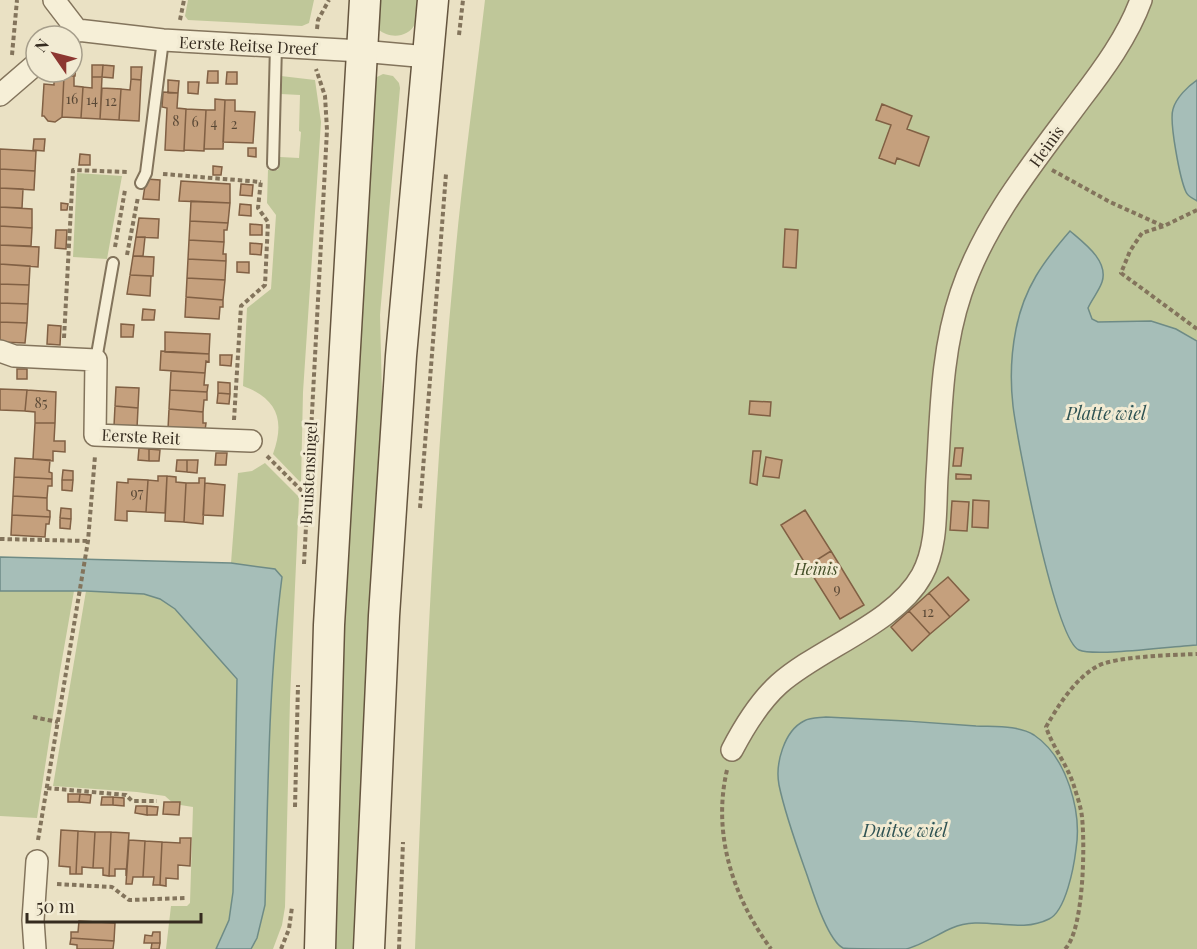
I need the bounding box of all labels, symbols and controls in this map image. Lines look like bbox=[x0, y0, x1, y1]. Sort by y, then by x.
north arrow bbox=[24, 24, 84, 84]
street label: Eerste Reitse Dreef bbox=[179, 31, 319, 59]
text: N bbox=[29, 34, 53, 56]
house number: 16 bbox=[66, 89, 78, 108]
house number: 14 bbox=[86, 90, 98, 109]
house number: 12 bbox=[105, 91, 117, 110]
house number: 8 bbox=[172, 111, 180, 130]
house number: 6 bbox=[191, 112, 199, 131]
house number: 4 bbox=[211, 113, 218, 132]
house number: 2 bbox=[231, 114, 238, 133]
street label: Heinis bbox=[1024, 121, 1068, 171]
house number: 85 bbox=[34, 393, 48, 412]
water label: Platte wiel bbox=[1065, 401, 1147, 425]
street label: Bruistensingel bbox=[295, 420, 321, 525]
street label: Eerste Reit bbox=[101, 423, 181, 449]
house number: 97 bbox=[131, 483, 144, 502]
park label: Heinis bbox=[793, 558, 838, 579]
house number: 9 bbox=[833, 579, 841, 598]
house number: 12 bbox=[922, 602, 934, 621]
water label: Duitse wiel bbox=[862, 818, 948, 842]
scale bar bbox=[27, 886, 201, 924]
text: 50 m bbox=[36, 894, 75, 918]

